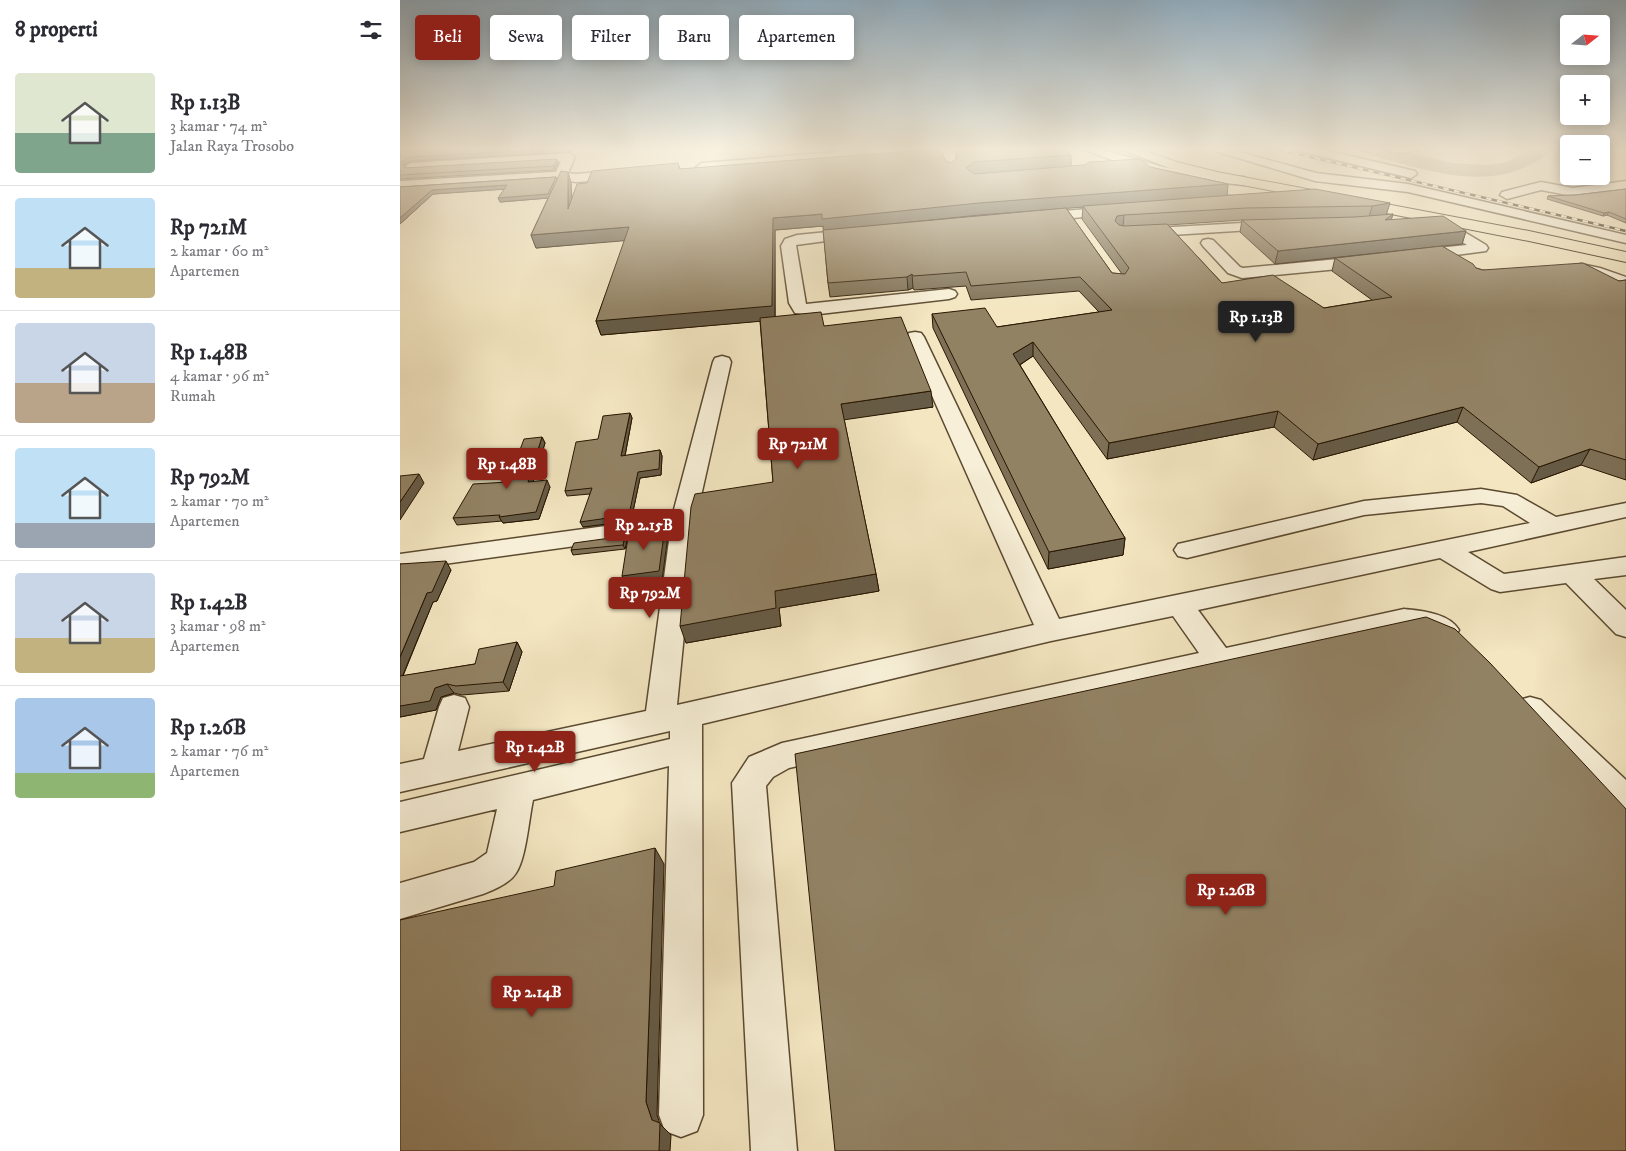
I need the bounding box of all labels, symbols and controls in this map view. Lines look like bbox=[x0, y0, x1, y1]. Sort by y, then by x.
chip: Beli bbox=[415, 15, 480, 60]
chip: Sewa bbox=[490, 15, 562, 60]
chip: Filter bbox=[572, 15, 649, 60]
chip: Baru bbox=[659, 15, 729, 60]
chip: Apartemen bbox=[739, 15, 854, 60]
north arrow bbox=[1560, 15, 1610, 65]
map controls bbox=[1560, 15, 1610, 185]
icon: filters bbox=[357, 16, 385, 44]
text: 8 properti bbox=[15, 17, 98, 43]
button: + bbox=[1560, 75, 1610, 125]
text: Rp 1.13B bbox=[170, 90, 241, 116]
icon: home bbox=[55, 93, 115, 153]
text: 3 kamar · 74 m² bbox=[170, 116, 267, 136]
button: − bbox=[1560, 135, 1610, 185]
text: Jalan Raya Trosobo bbox=[170, 136, 294, 156]
text: Rp 721M bbox=[170, 215, 247, 241]
icon: home bbox=[55, 218, 115, 278]
text: 2 kamar · 60 m² bbox=[170, 241, 269, 261]
text: Apartemen bbox=[170, 261, 240, 281]
pin: Rp 1.13B bbox=[1204, 300, 1308, 343]
text: Rp 1.13B bbox=[1229, 307, 1283, 327]
text: Rp 1.48B bbox=[170, 340, 248, 366]
icon: home bbox=[55, 343, 115, 403]
text: 4 kamar · 96 m² bbox=[170, 366, 269, 386]
text: Rumah bbox=[170, 386, 216, 406]
pin: Rp 721M bbox=[752, 428, 844, 470]
text: Rp 721M bbox=[769, 434, 827, 454]
pin: Rp 1.48B bbox=[455, 448, 559, 490]
text: Rp 1.48B bbox=[477, 454, 537, 474]
text: Rp 792M bbox=[170, 465, 250, 491]
icon: home bbox=[55, 468, 115, 528]
text: 2 kamar · 70 m² bbox=[170, 491, 269, 511]
pin: Rp 2.15B bbox=[592, 508, 696, 551]
text: Apartemen bbox=[170, 511, 240, 531]
text: Rp 2.15B bbox=[615, 515, 673, 535]
pin: Rp 792M bbox=[604, 576, 696, 619]
text: Rp 792M bbox=[620, 583, 681, 603]
text: Rp 1.42B bbox=[170, 590, 248, 616]
icon: home bbox=[55, 593, 115, 653]
text: 3 kamar · 98 m² bbox=[170, 616, 266, 636]
text: Apartemen bbox=[170, 636, 240, 656]
text: Rp 1.26B bbox=[170, 715, 246, 741]
icon: home bbox=[55, 718, 115, 778]
pin: Rp 1.42B bbox=[483, 730, 587, 773]
text: Rp 1.42B bbox=[505, 737, 565, 757]
text: 2 kamar · 76 m² bbox=[170, 741, 268, 761]
text: Apartemen bbox=[170, 761, 240, 781]
pin: Rp 1.26B bbox=[1174, 874, 1278, 916]
text: Rp 1.26B bbox=[1197, 880, 1255, 900]
pin: Rp 2.14B bbox=[480, 976, 584, 1018]
text: Rp 2.14B bbox=[502, 982, 562, 1002]

